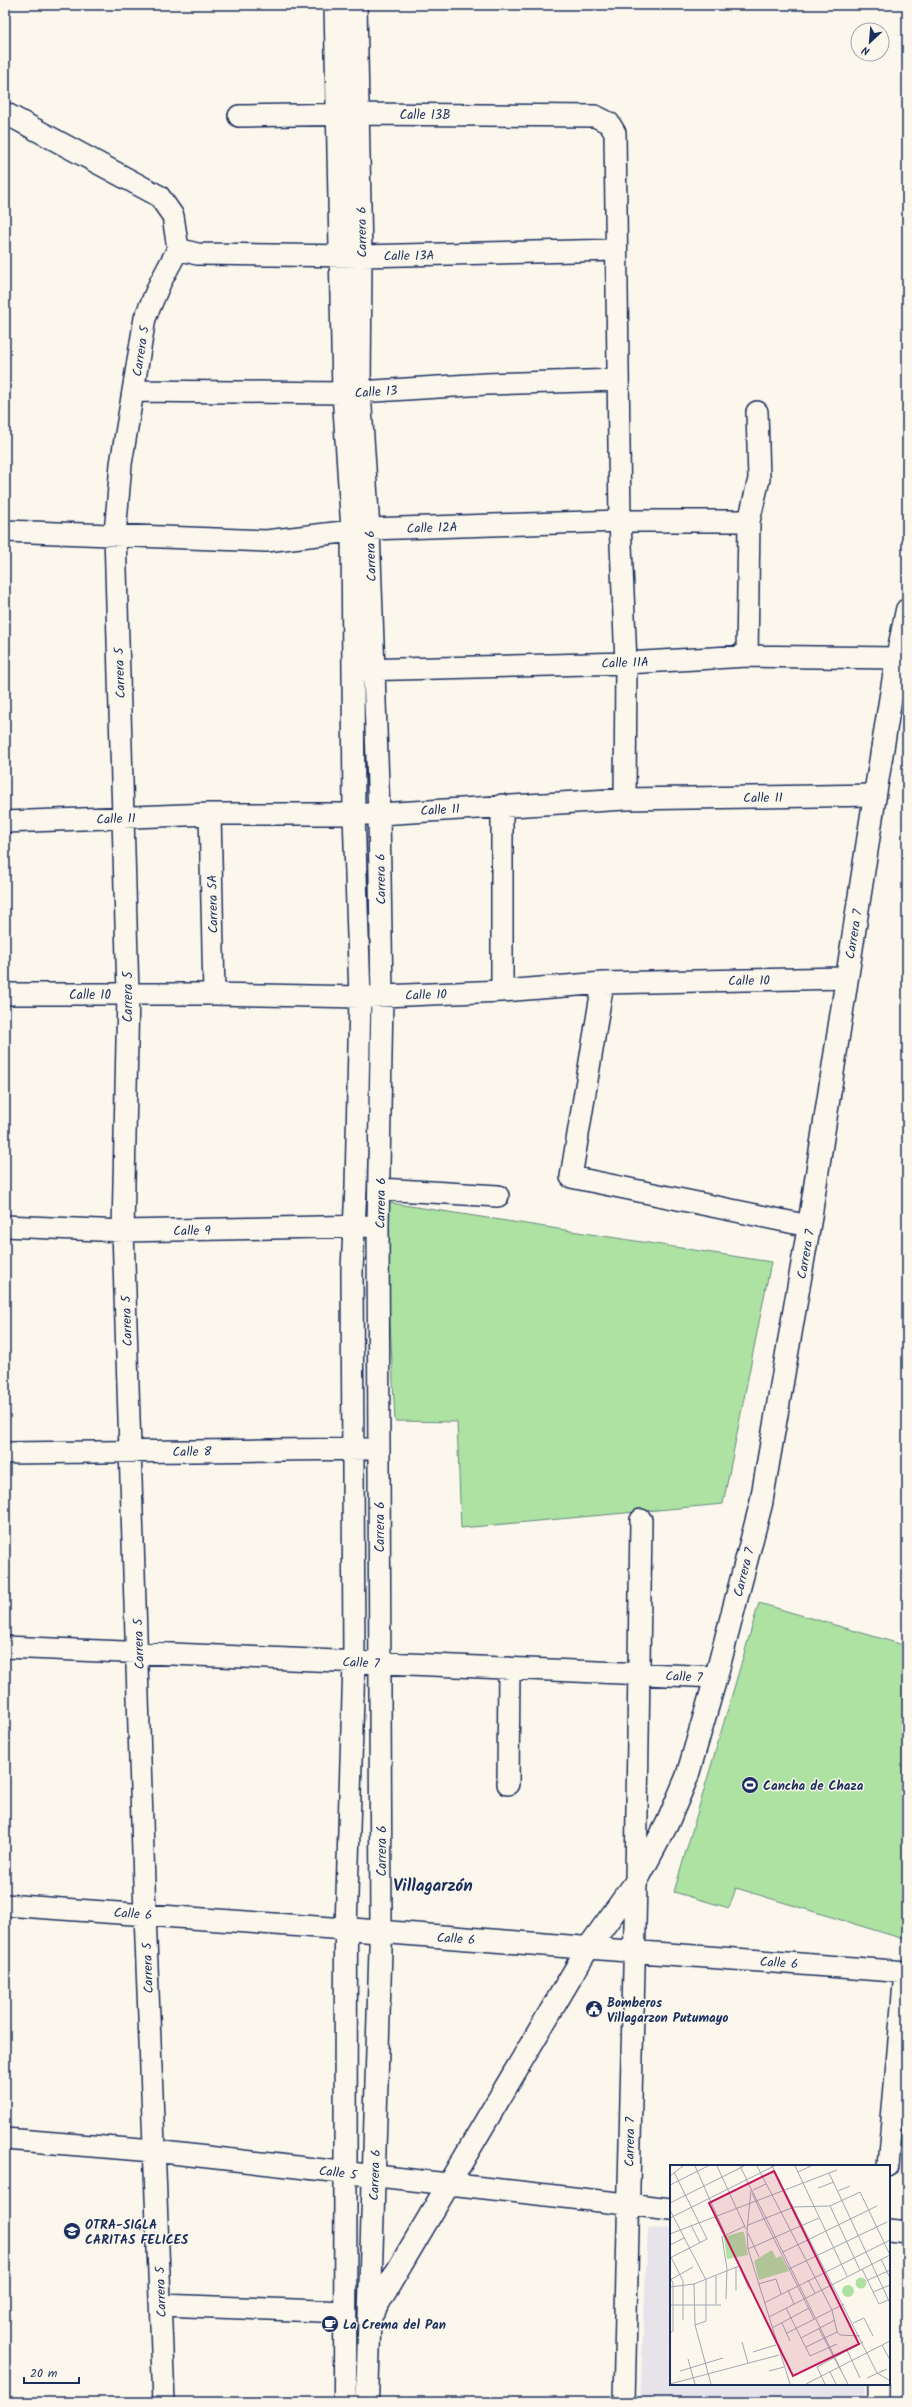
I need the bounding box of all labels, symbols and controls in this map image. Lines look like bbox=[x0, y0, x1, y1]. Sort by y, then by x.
north arrow bbox=[850, 22, 890, 62]
text: N bbox=[859, 40, 873, 60]
street label: Calle 13B bbox=[399, 105, 451, 126]
street label: Carrera 6 bbox=[352, 206, 373, 258]
street label: Calle 13A bbox=[383, 246, 435, 267]
street label: Carrera 5 bbox=[127, 323, 156, 378]
street label: Calle 13 bbox=[354, 381, 398, 404]
street label: Calle 12A bbox=[406, 517, 458, 540]
street label: Carrera 6 bbox=[360, 530, 383, 582]
street label: Carrera 5 bbox=[109, 646, 132, 699]
street label: Calle 11A bbox=[601, 652, 649, 675]
street label: Calle 11 bbox=[743, 788, 783, 809]
street label: Calle 11 bbox=[420, 799, 461, 822]
street label: Calle 11 bbox=[96, 808, 136, 831]
street label: Carrera 6 bbox=[371, 853, 392, 905]
street label: Carrera 5A bbox=[202, 874, 225, 934]
street label: Carrera 7 bbox=[840, 907, 869, 961]
street label: Carrera 5 bbox=[118, 971, 139, 1022]
street label: Calle 10 bbox=[728, 971, 771, 992]
street label: Calle 10 bbox=[405, 984, 448, 1007]
street label: Calle 10 bbox=[69, 985, 111, 1006]
street label: Carrera 6 bbox=[371, 1177, 392, 1229]
street label: Calle 9 bbox=[173, 1221, 212, 1242]
street label: Carrera 7 bbox=[792, 1227, 821, 1281]
street label: Carrera 5 bbox=[116, 1294, 139, 1347]
street label: Calle 8 bbox=[172, 1442, 212, 1463]
street label: Carrera 6 bbox=[370, 1501, 391, 1553]
street label: Carrera 7 bbox=[728, 1545, 761, 1599]
street label: Carrera 5 bbox=[128, 1617, 151, 1670]
street label: Calle 7 bbox=[342, 1652, 381, 1675]
street label: Calle 7 bbox=[665, 1666, 704, 1689]
sports icon: Cancha de Chaza bbox=[740, 1775, 760, 1795]
place label: Cancha de Chaza bbox=[763, 1776, 864, 1797]
street label: Carrera 6 bbox=[372, 1825, 393, 1877]
district label: Villagarzón bbox=[393, 1873, 473, 1900]
street label: Calle 6 bbox=[113, 1903, 153, 1926]
street label: Calle 6 bbox=[436, 1928, 476, 1951]
street label: Carrera 5 bbox=[137, 1941, 160, 1994]
street label: Calle 6 bbox=[759, 1952, 799, 1975]
place label: Bomberos Villagarzon Putumayo bbox=[607, 1993, 728, 2029]
public building icon: Bomberos Villagarzon Putumayo bbox=[584, 1999, 604, 2019]
street label: Carrera 7 bbox=[620, 2116, 641, 2167]
street label: Carrera 6 bbox=[364, 2149, 387, 2201]
street label: Calle 5 bbox=[318, 2161, 359, 2186]
inset map bbox=[670, 2165, 890, 2385]
place label: OTRA-SIGLA CARITAS FELICES bbox=[85, 2215, 189, 2251]
school or university icon: OTRA-SIGLA CARITAS FELICES bbox=[62, 2221, 82, 2241]
street label: Carrera 5 bbox=[150, 2265, 173, 2318]
cafe icon: La Crema del Pan bbox=[320, 2314, 340, 2334]
place label: La Crema del Pan bbox=[343, 2315, 446, 2336]
scale bar bbox=[24, 2359, 79, 2385]
text: 20 m bbox=[30, 2364, 58, 2383]

